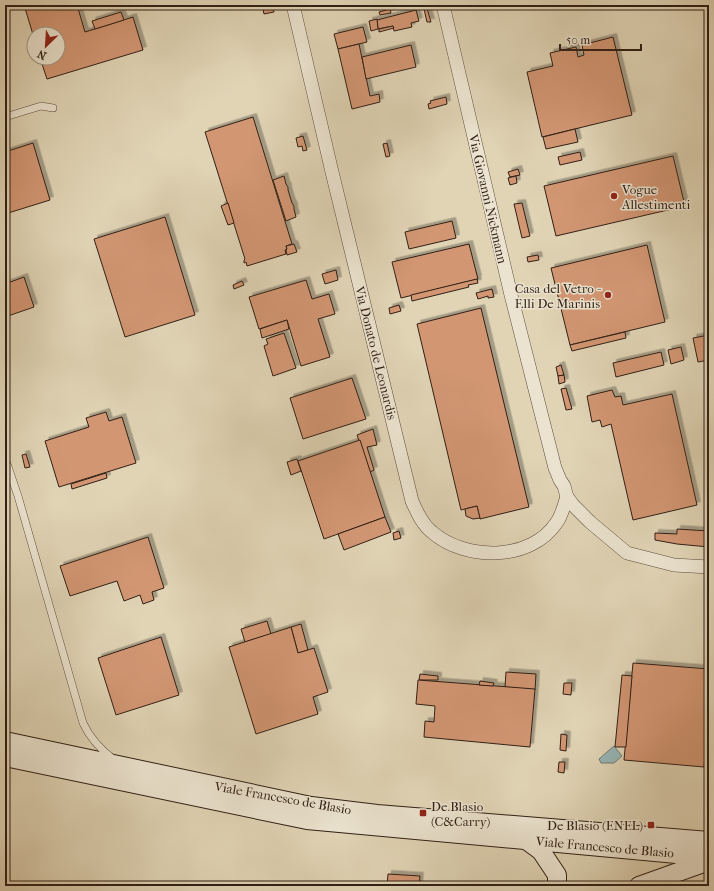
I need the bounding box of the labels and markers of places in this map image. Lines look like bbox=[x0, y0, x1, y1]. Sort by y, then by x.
place label: Vogue Allestimenti bbox=[621, 182, 691, 212]
marker: Vogue Allestimenti bbox=[609, 191, 619, 201]
place label: Casa del Vetro - F.lli De Marinis bbox=[515, 281, 602, 311]
marker: Casa del Vetro - F.lli De Marinis bbox=[603, 290, 613, 300]
place label: De Blasio (C&Carry) bbox=[431, 799, 490, 829]
marker: De Blasio (C&Carry) bbox=[418, 808, 428, 818]
place label: De Blasio (ENEL) bbox=[547, 818, 643, 833]
marker: De Blasio (ENEL) bbox=[646, 820, 656, 830]

